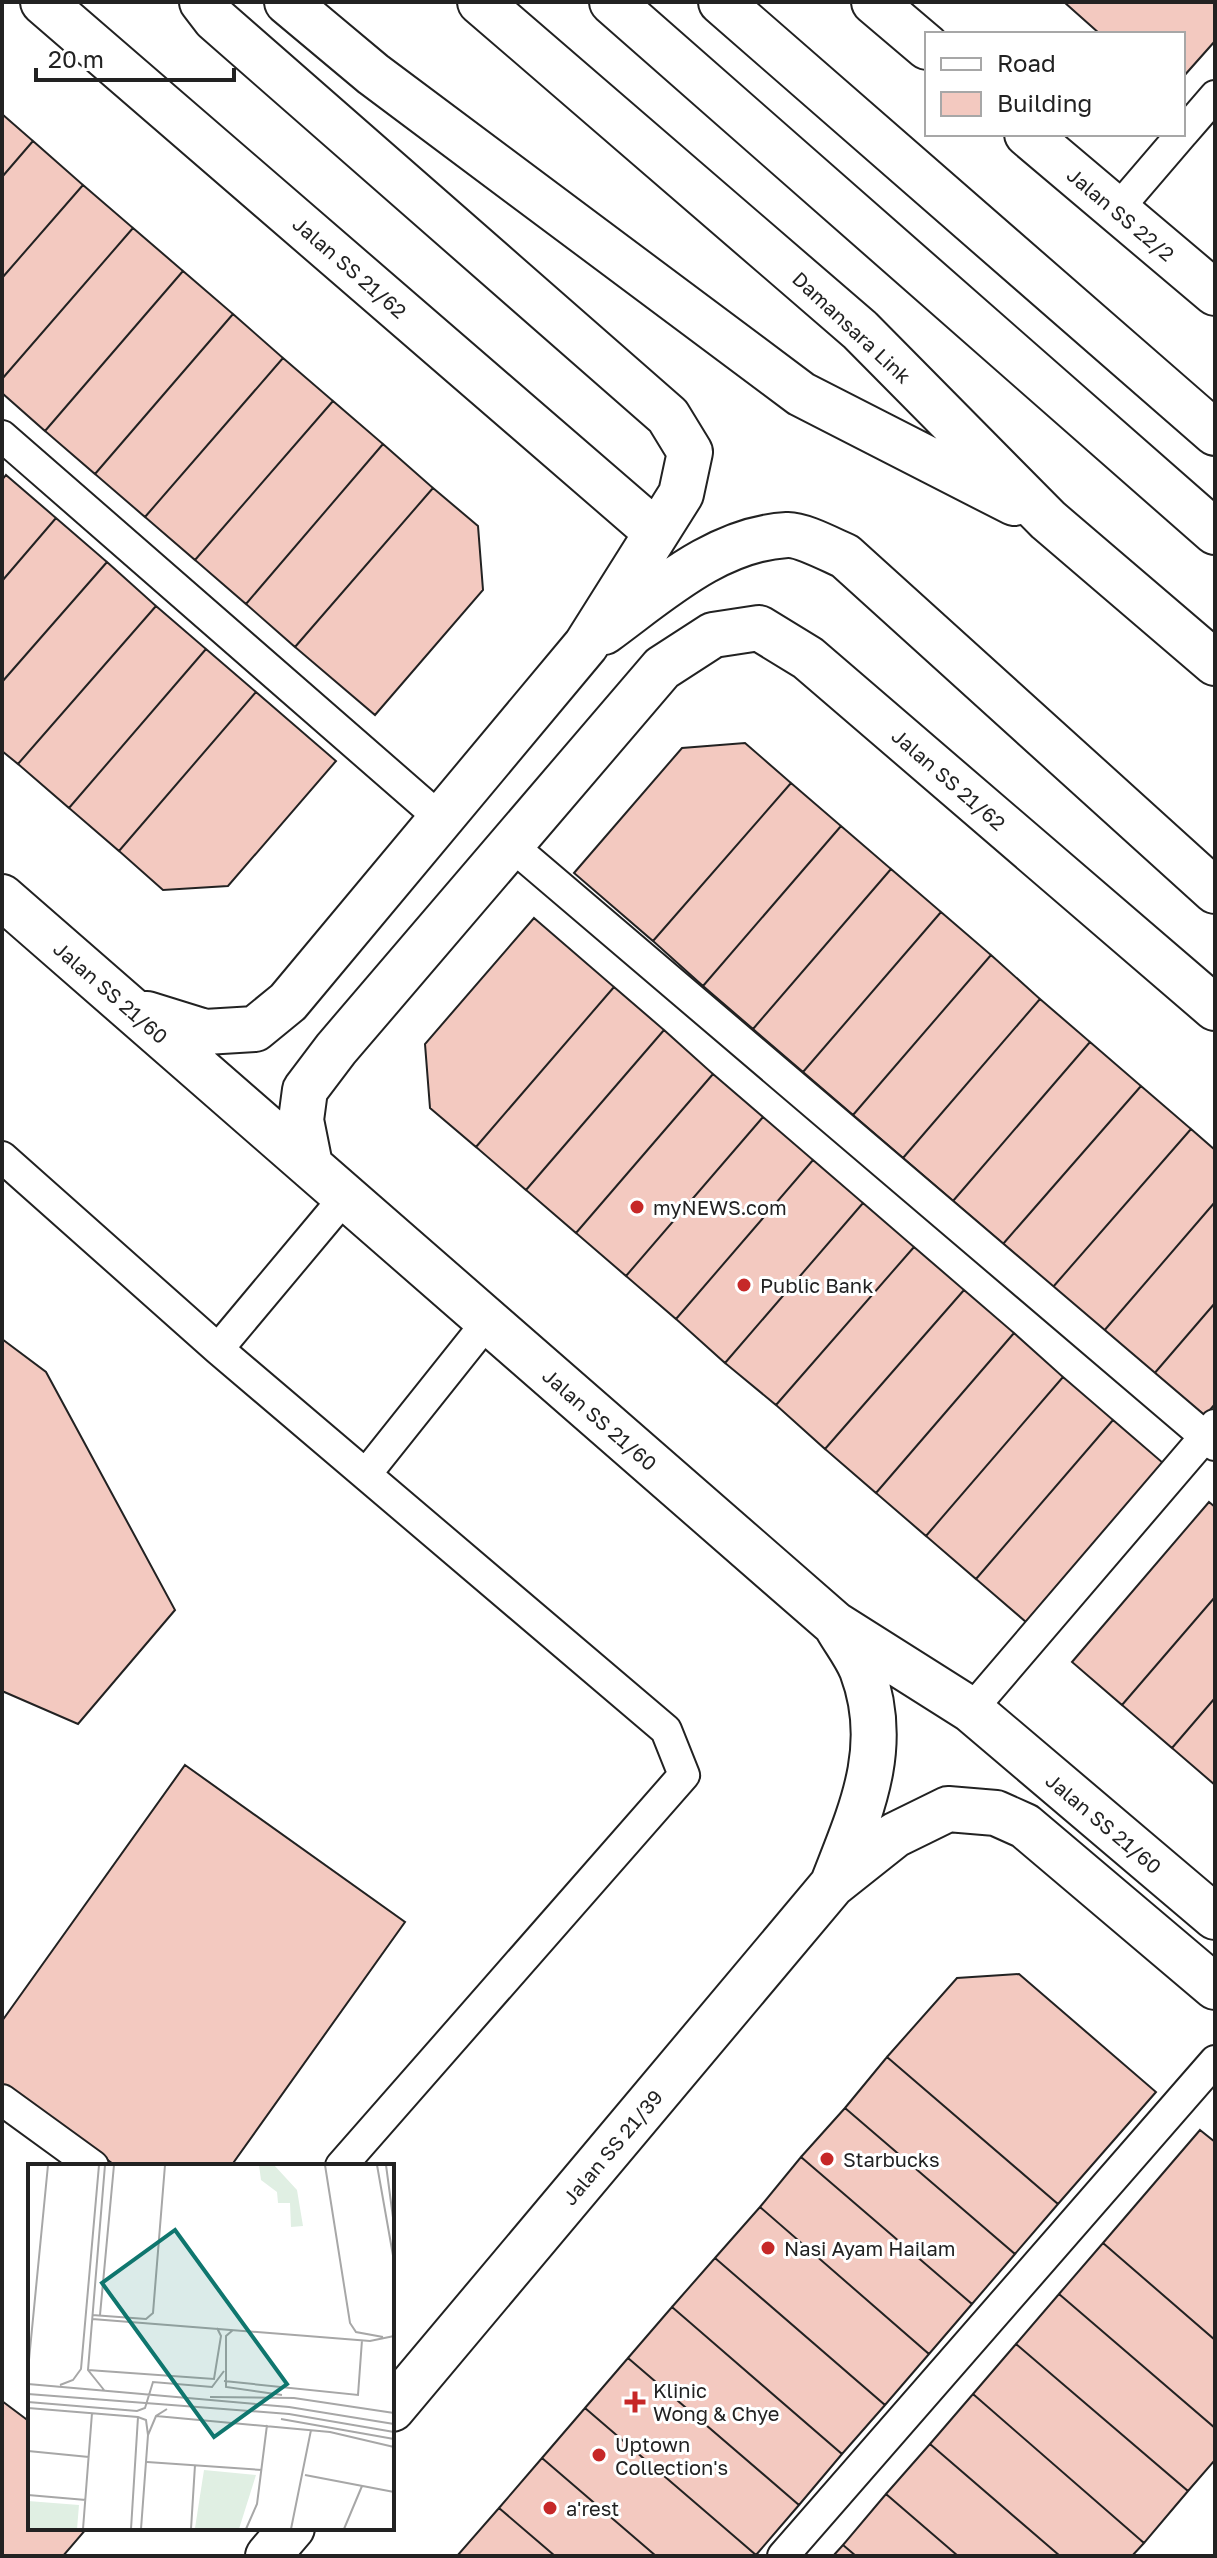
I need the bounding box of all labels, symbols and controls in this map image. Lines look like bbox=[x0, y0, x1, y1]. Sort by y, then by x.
scale bar bbox=[36, 32, 234, 82]
legend bbox=[925, 32, 1185, 136]
text: 20 m bbox=[48, 44, 104, 73]
text: Road bbox=[997, 48, 1056, 77]
text: Building bbox=[997, 88, 1092, 117]
street label: Jalan SS 22/2 bbox=[1063, 162, 1179, 266]
street label: Jalan SS 21/62 bbox=[288, 211, 412, 323]
street label: Damansara Link bbox=[788, 266, 916, 388]
street label: Jalan SS 21/62 bbox=[887, 723, 1011, 835]
street label: Jalan SS 21/60 bbox=[49, 936, 173, 1048]
place label: myNEWS.com bbox=[653, 1195, 787, 1219]
marker: myNEWS.com bbox=[628, 1198, 646, 1216]
place label: Public Bank bbox=[760, 1273, 873, 1297]
marker: Public Bank bbox=[735, 1276, 753, 1294]
street label: Jalan SS 21/60 bbox=[538, 1363, 662, 1475]
street label: Jalan SS 21/60 bbox=[1041, 1768, 1167, 1878]
street label: Jalan SS 21/39 bbox=[557, 2085, 667, 2209]
place label: Starbucks bbox=[843, 2147, 940, 2171]
marker: Starbucks bbox=[818, 2150, 836, 2168]
inset map bbox=[28, 2164, 394, 2530]
place label: Nasi Ayam Hailam bbox=[784, 2236, 956, 2260]
marker: Nasi Ayam Hailam bbox=[759, 2239, 777, 2257]
place label: Klinic Wong & Chye bbox=[653, 2378, 779, 2425]
marker: Klinic Wong & Chye bbox=[624, 2391, 646, 2413]
place label: Uptown Collection's bbox=[615, 2432, 728, 2479]
marker: Uptown Collection's bbox=[590, 2446, 608, 2464]
place label: a'rest bbox=[566, 2496, 619, 2520]
marker: a'rest bbox=[541, 2499, 559, 2517]

